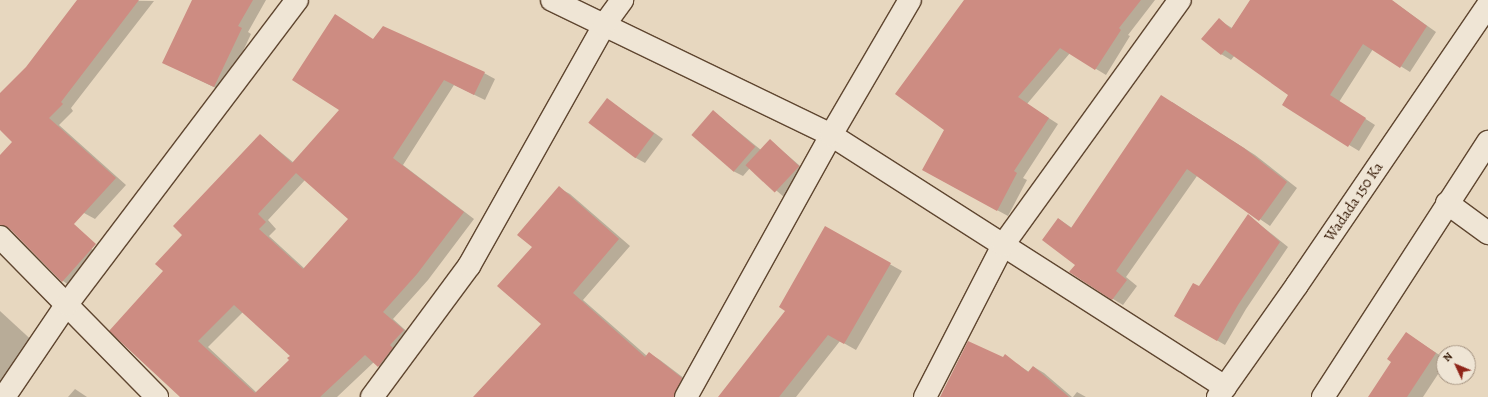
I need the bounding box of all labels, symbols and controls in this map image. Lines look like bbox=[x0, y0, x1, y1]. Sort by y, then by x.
street label: Wadada 150 Ka bbox=[1321, 159, 1387, 245]
north arrow bbox=[1436, 345, 1476, 385]
text: N bbox=[1440, 349, 1456, 365]

